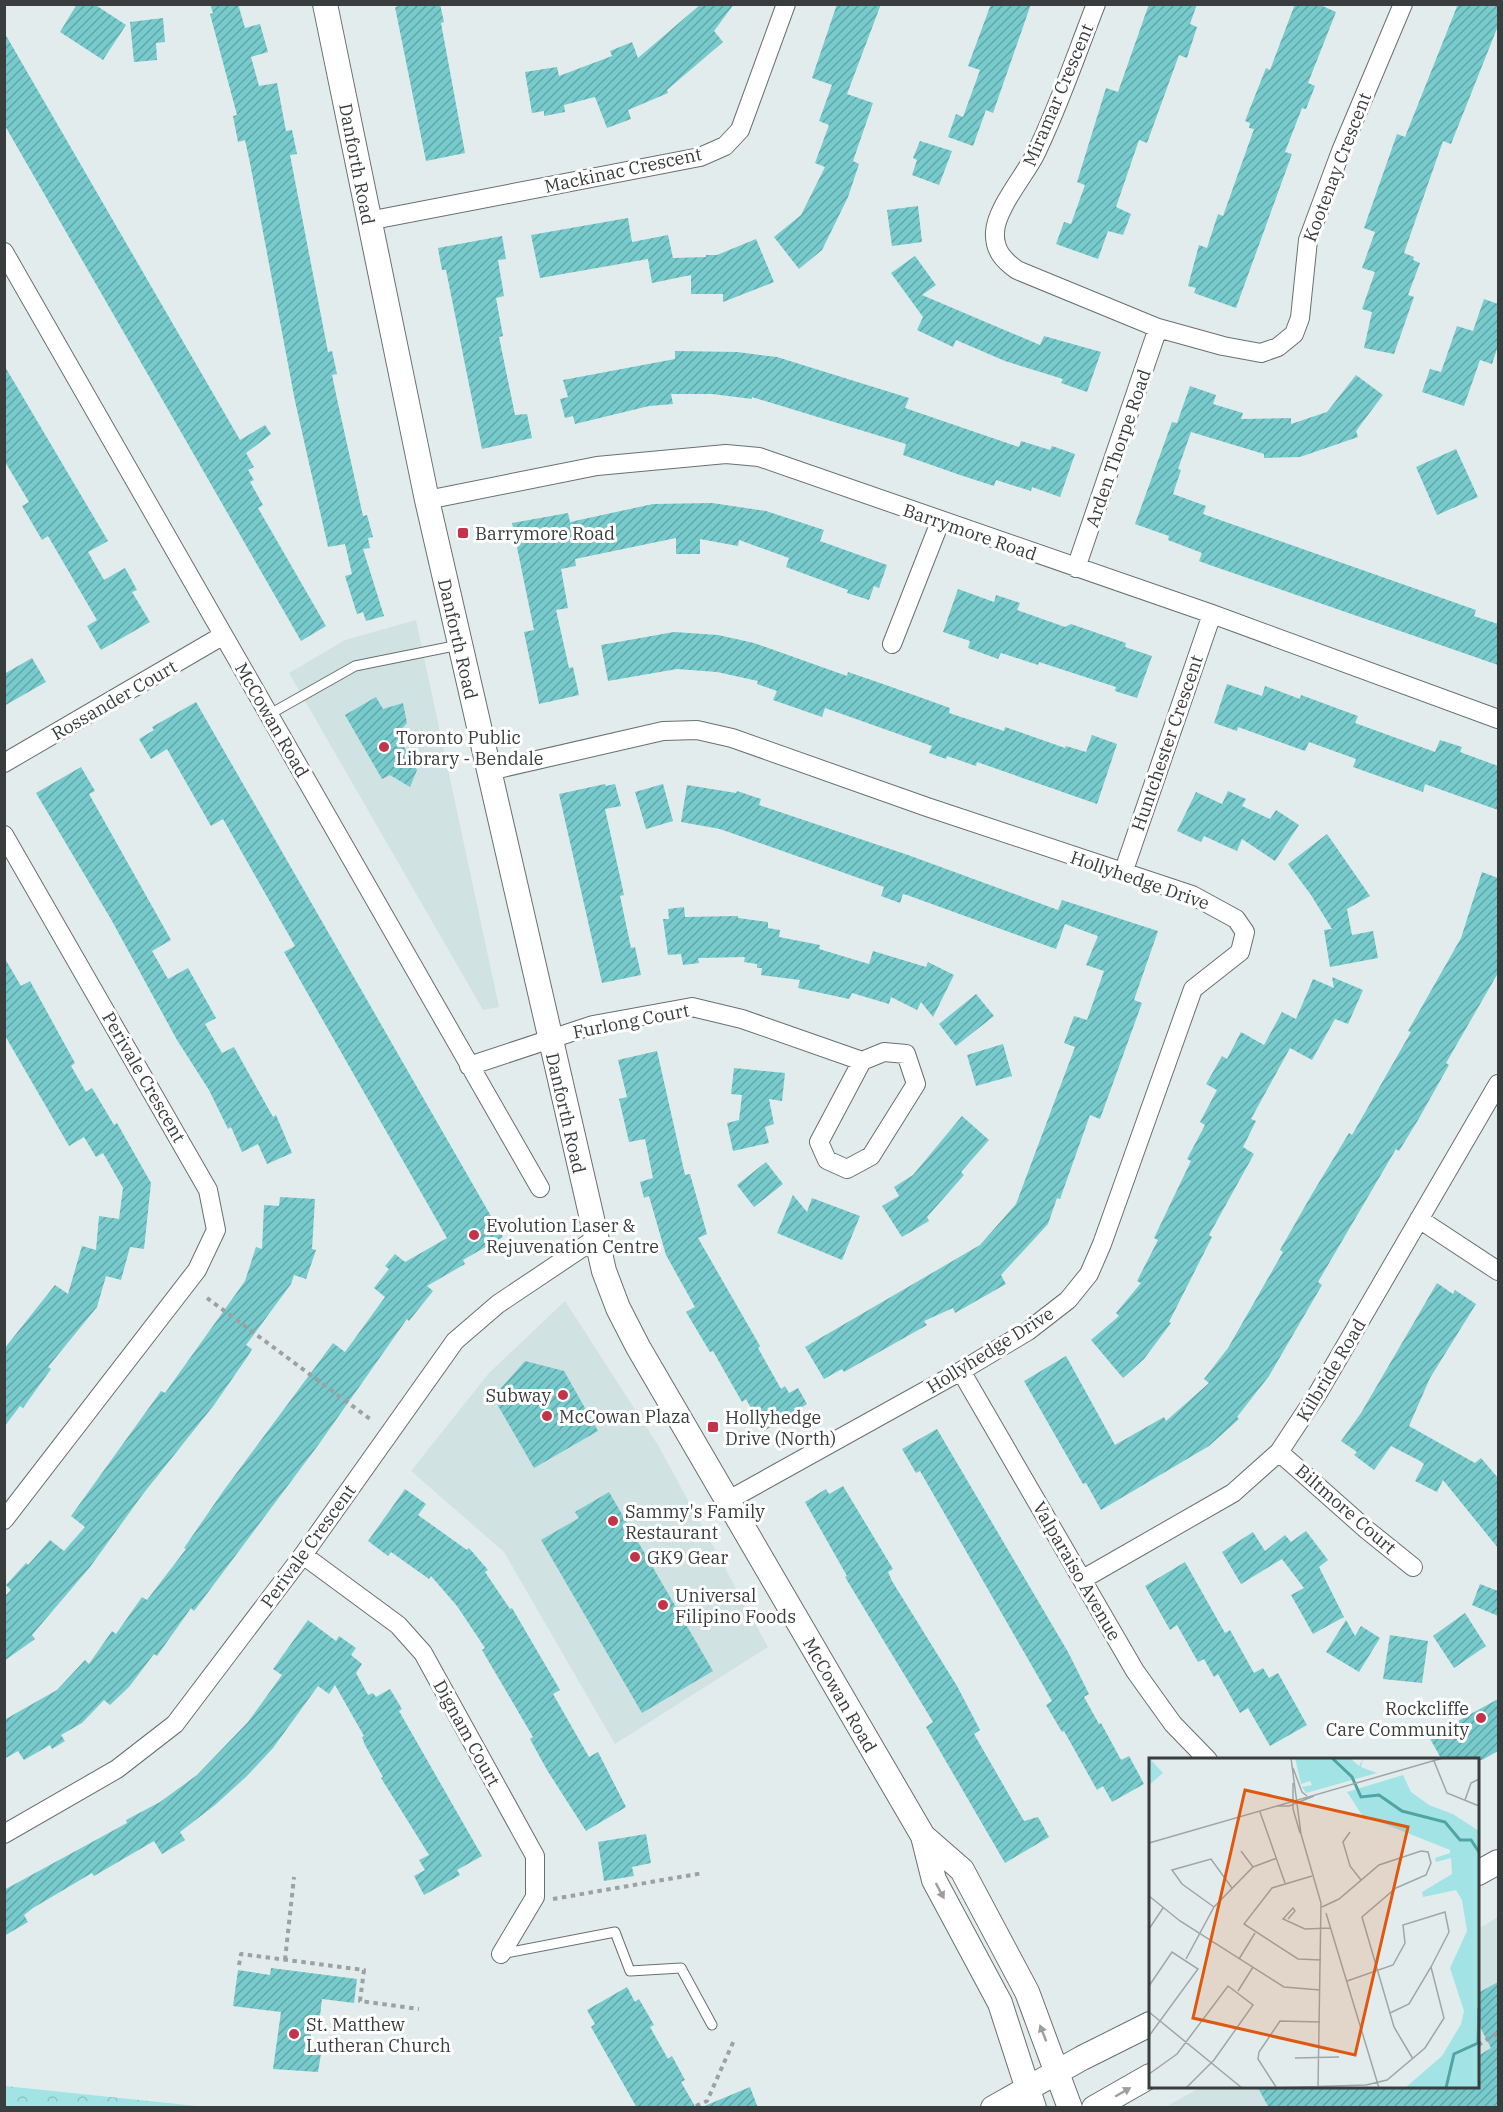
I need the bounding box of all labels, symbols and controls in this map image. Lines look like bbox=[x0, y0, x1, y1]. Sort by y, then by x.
street label: Miramar Crescent bbox=[1018, 20, 1098, 170]
street label: Kootenay Crescent bbox=[1298, 89, 1376, 245]
street label: Danforth Road bbox=[334, 101, 380, 227]
street label: Mackinac Crescent bbox=[542, 142, 704, 198]
street label: Arden Thorpe Road bbox=[1080, 366, 1156, 530]
street label: Barrymore Road bbox=[900, 498, 1040, 566]
place label: Barrymore Road bbox=[475, 522, 615, 545]
marker: Barrymore Road bbox=[456, 526, 470, 540]
street label: Danforth Road bbox=[433, 576, 483, 702]
street label: Huntchester Crescent bbox=[1126, 652, 1208, 834]
street label: Rossander Court bbox=[47, 655, 181, 745]
street label: McCowan Road bbox=[230, 658, 314, 782]
place label: Toronto Public Library - Bendale bbox=[396, 726, 544, 770]
marker: Toronto Public Library - Bendale bbox=[377, 740, 391, 754]
street label: Hollyhedge Drive bbox=[1067, 845, 1213, 915]
street label: Furlong Court bbox=[571, 998, 691, 1044]
street label: Perivale Crescent bbox=[97, 1008, 191, 1146]
street label: Danforth Road bbox=[541, 1050, 591, 1176]
place label: Evolution Laser & Rejuvenation Centre bbox=[486, 1214, 659, 1258]
marker: Evolution Laser & Rejuvenation Centre bbox=[467, 1228, 481, 1242]
street label: Hollyhedge Drive bbox=[922, 1302, 1058, 1398]
street label: Kilbride Road bbox=[1291, 1314, 1371, 1426]
place label: Subway bbox=[485, 1384, 551, 1407]
marker: Subway bbox=[556, 1388, 570, 1402]
place label: McCowan Plaza bbox=[559, 1405, 690, 1428]
place label: Hollyhedge Drive (North) bbox=[725, 1406, 836, 1450]
marker: McCowan Plaza bbox=[540, 1409, 554, 1423]
marker: Hollyhedge Drive (North) bbox=[706, 1420, 720, 1434]
street label: Biltmore Court bbox=[1291, 1459, 1401, 1559]
street label: Perivale Crescent bbox=[255, 1480, 361, 1612]
street label: Valparaiso Avenue bbox=[1028, 1497, 1126, 1645]
place label: Sammy's Family Restaurant bbox=[625, 1500, 765, 1544]
marker: Sammy's Family Restaurant bbox=[606, 1514, 620, 1528]
place label: GK9 Gear bbox=[647, 1546, 728, 1569]
marker: GK9 Gear bbox=[628, 1550, 642, 1564]
place label: Universal Filipino Foods bbox=[675, 1584, 796, 1628]
marker: Universal Filipino Foods bbox=[656, 1598, 670, 1612]
street label: McCowan Road bbox=[798, 1633, 882, 1757]
street label: Dignam Court bbox=[428, 1676, 506, 1790]
place label: Rockcliffe Care Community bbox=[1326, 1697, 1469, 1741]
marker: Rockcliffe Care Community bbox=[1474, 1711, 1488, 1725]
inset map bbox=[1149, 1758, 1479, 2088]
one-way arrow bbox=[935, 1883, 945, 1900]
place label: St. Matthew Lutheran Church bbox=[306, 2013, 451, 2057]
one-way arrow bbox=[1037, 2023, 1047, 2041]
marker: St. Matthew Lutheran Church bbox=[287, 2027, 301, 2041]
one-way arrow bbox=[1114, 2087, 1131, 2097]

